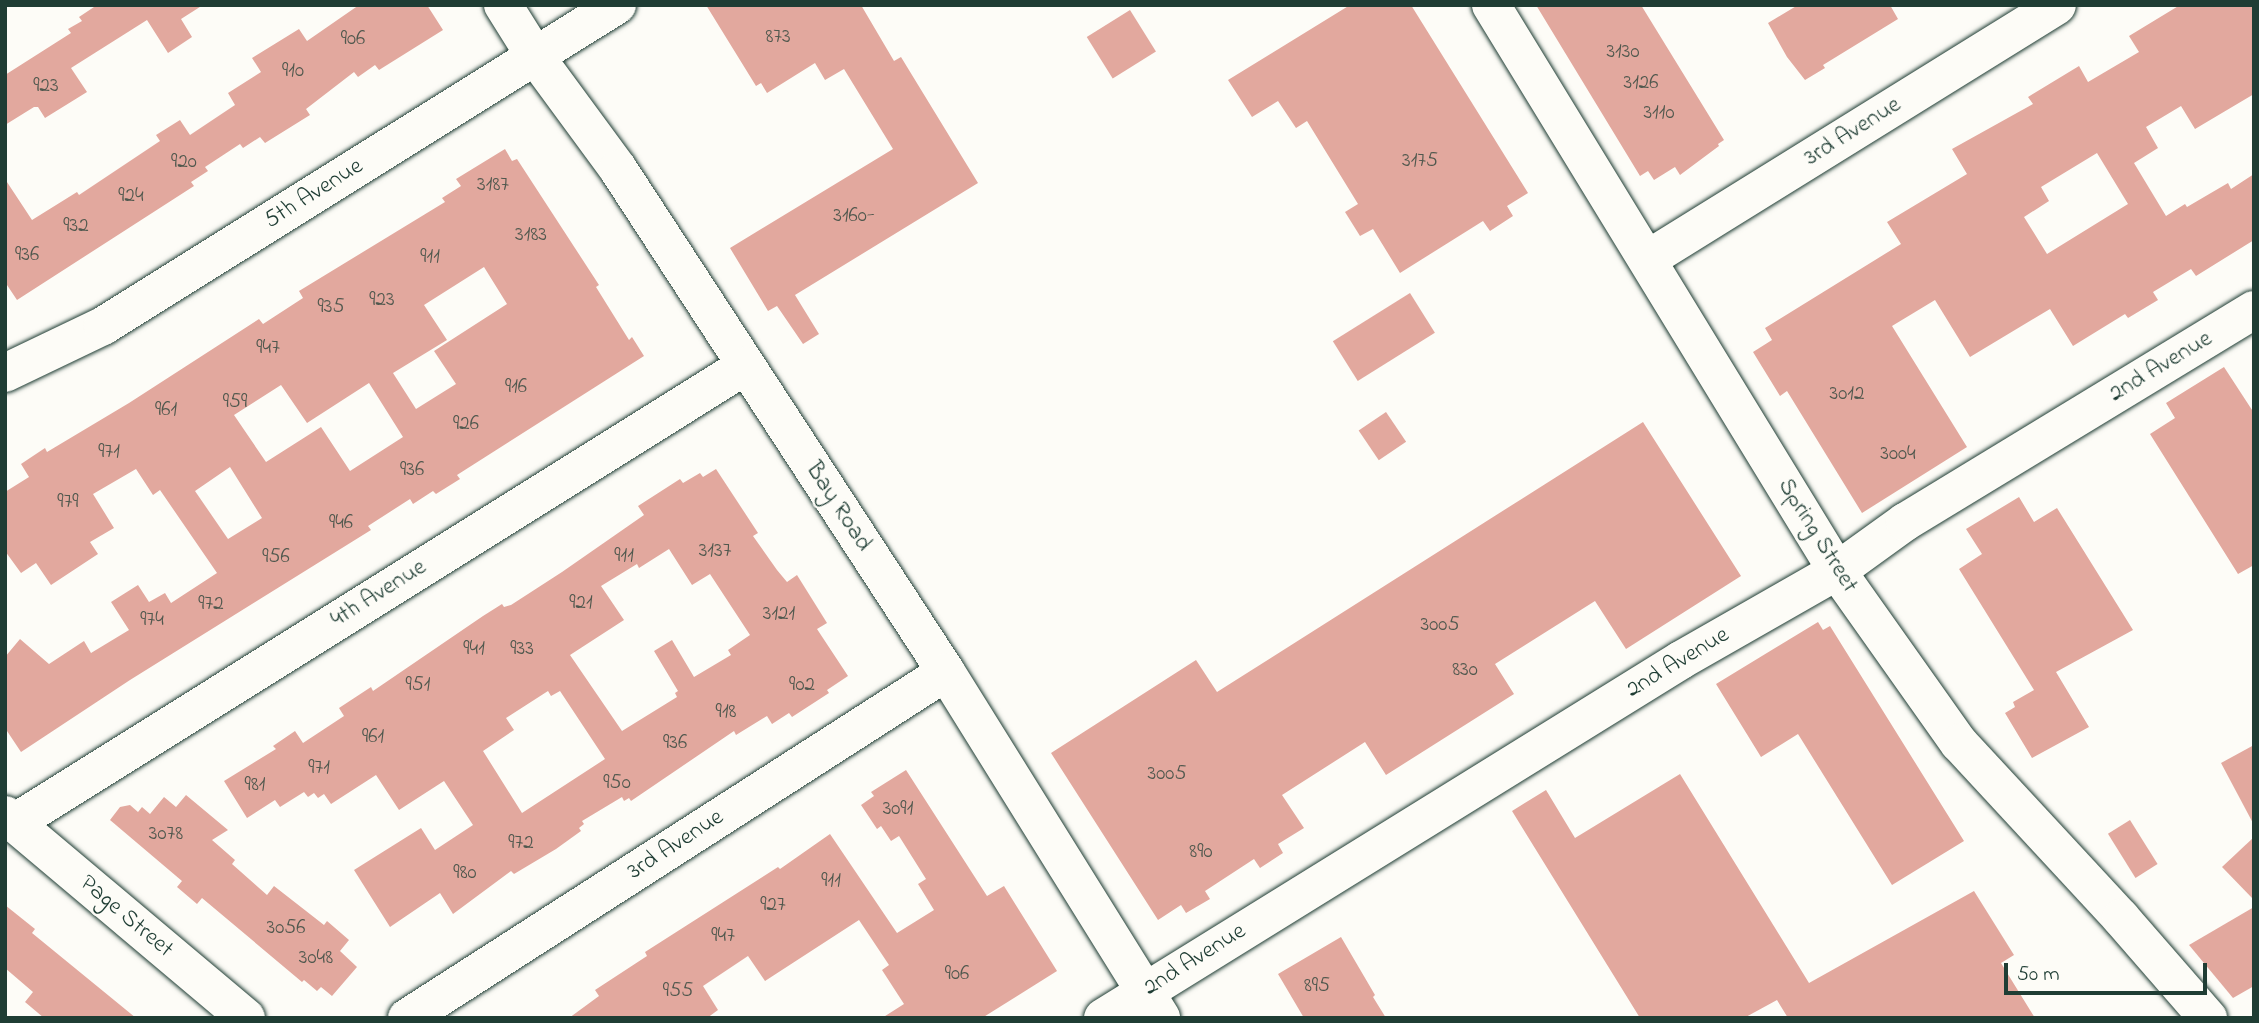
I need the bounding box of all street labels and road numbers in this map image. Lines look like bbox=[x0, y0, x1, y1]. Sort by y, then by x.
street label: 3rd Avenue bbox=[1799, 91, 1907, 173]
street label: 5th Avenue bbox=[259, 152, 369, 236]
street label: 2nd Avenue bbox=[2104, 325, 2218, 409]
street label: Bay Road bbox=[799, 457, 877, 557]
street label: Spring Street bbox=[1771, 474, 1863, 598]
street label: 4th Avenue bbox=[326, 553, 432, 635]
street label: 2nd Avenue bbox=[1621, 621, 1735, 705]
street label: 3rd Avenue bbox=[623, 803, 729, 887]
street label: Page Street bbox=[73, 870, 179, 964]
street label: 2nd Avenue bbox=[1139, 917, 1251, 1003]

